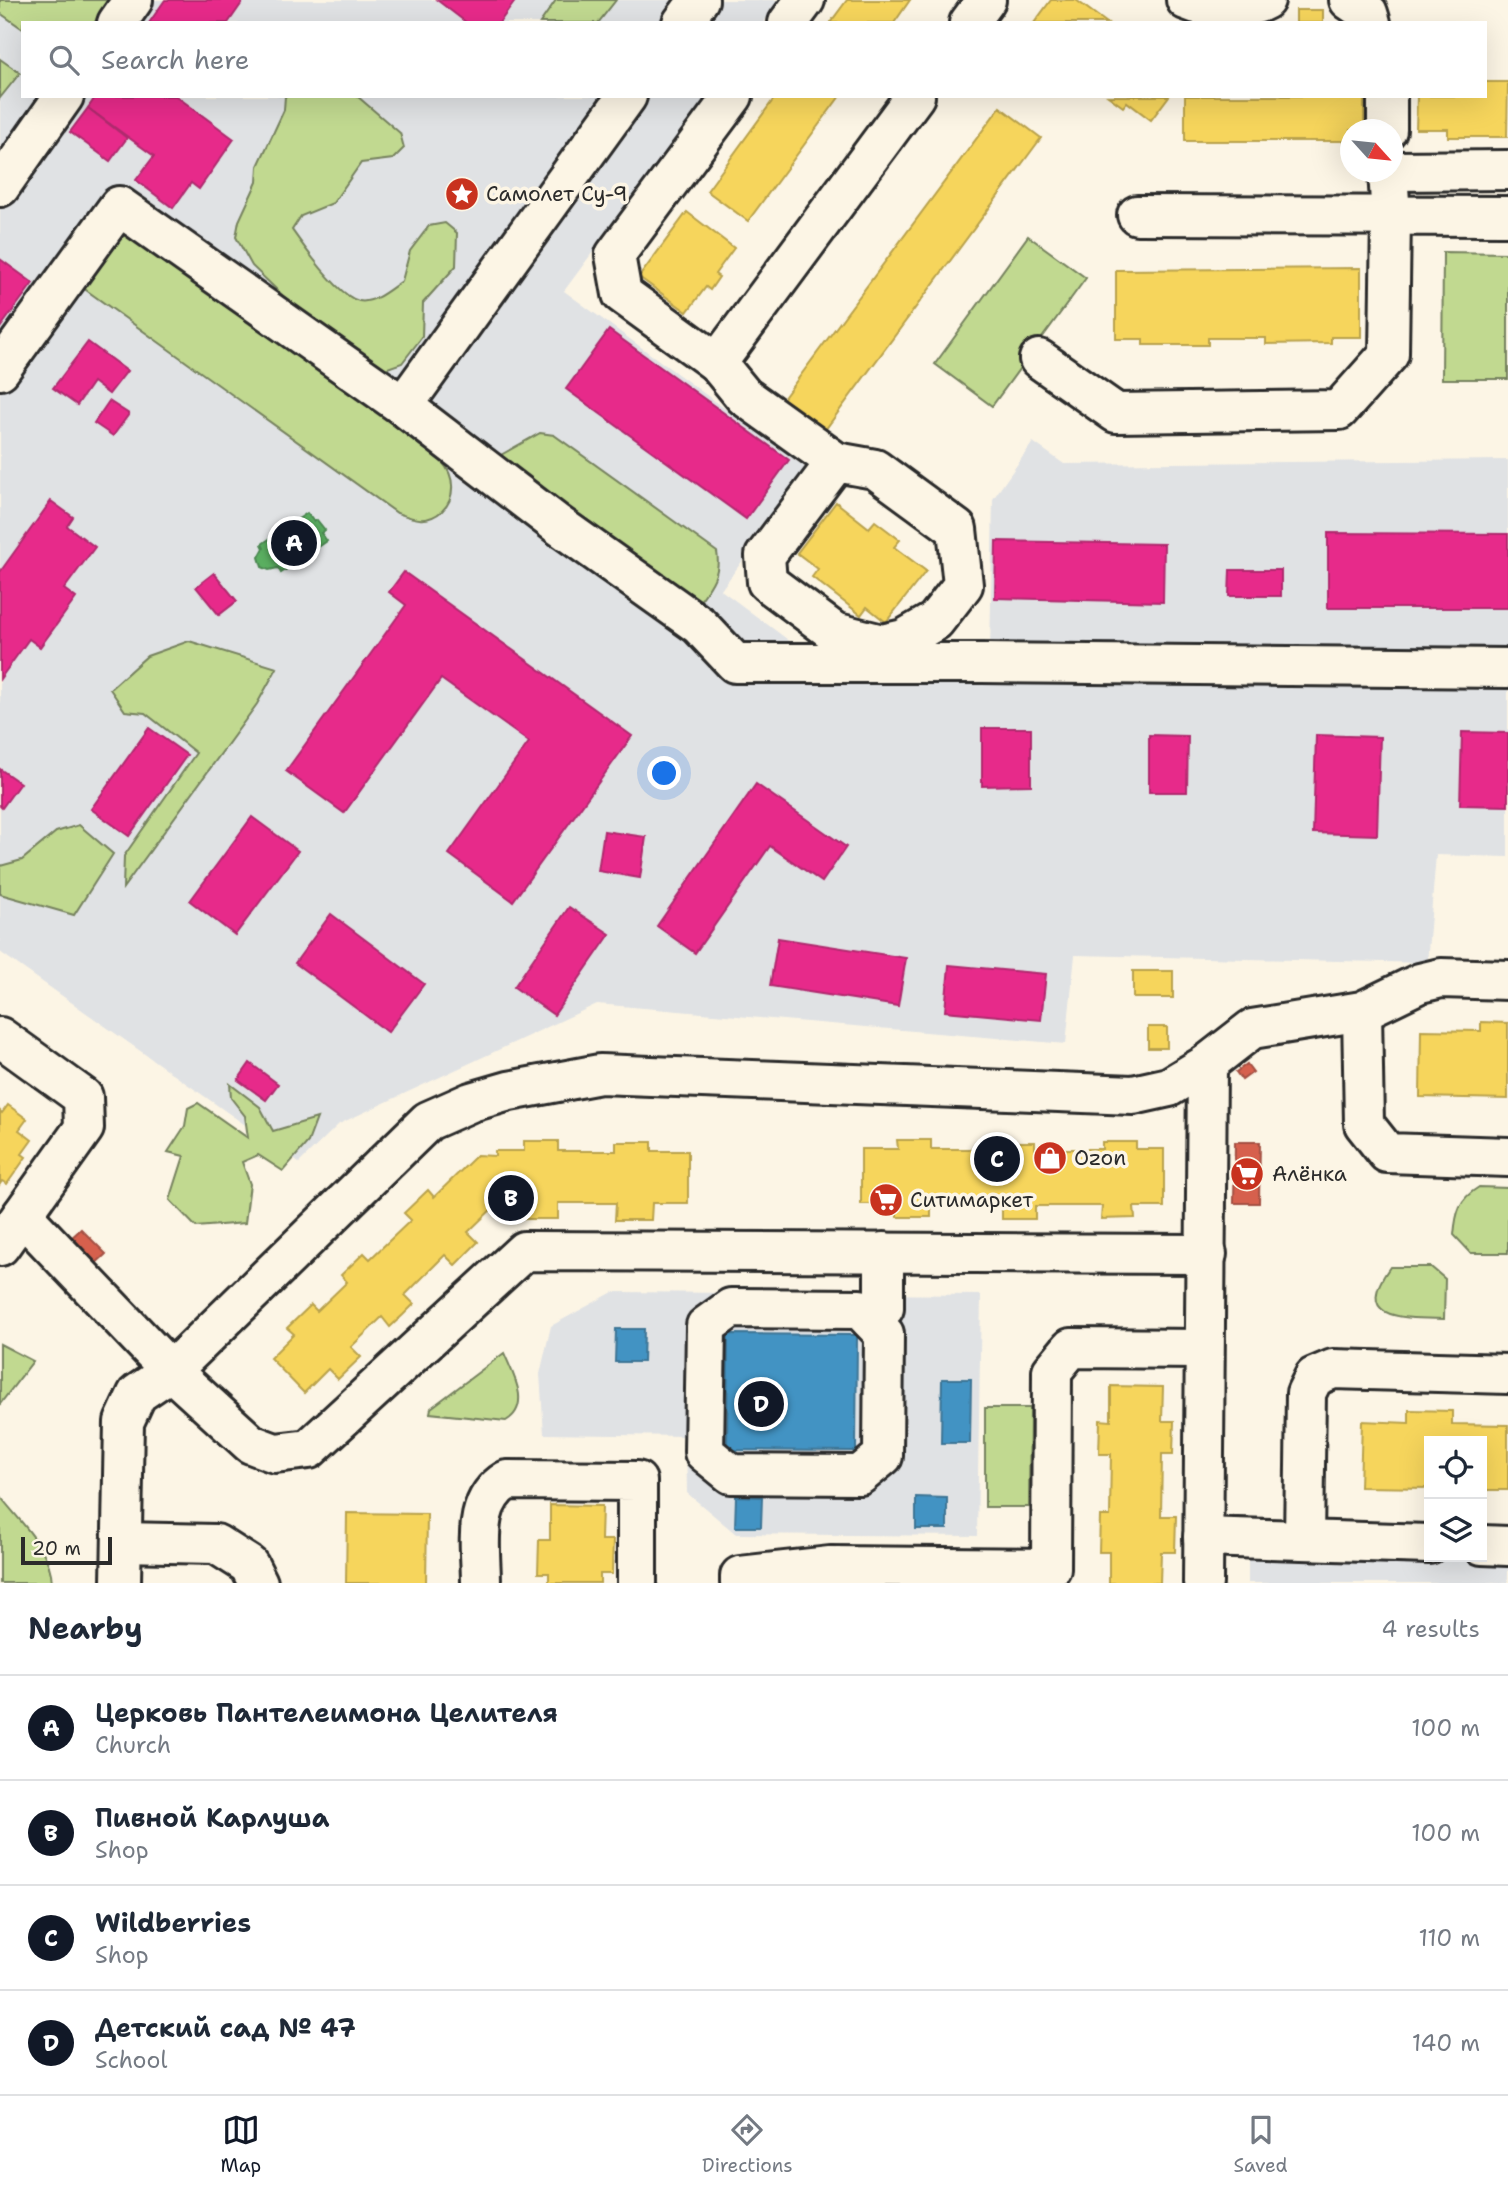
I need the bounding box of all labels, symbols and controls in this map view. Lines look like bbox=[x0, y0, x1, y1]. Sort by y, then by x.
search box bbox=[21, 21, 1487, 98]
icon: search bbox=[45, 41, 83, 79]
text: Search here bbox=[101, 42, 250, 77]
north arrow bbox=[1340, 119, 1403, 182]
place icon: Самолет Су-9 bbox=[443, 175, 481, 213]
place label: Самолет Су-9 bbox=[486, 180, 627, 208]
pin: A bbox=[271, 517, 317, 569]
your location bbox=[647, 756, 681, 790]
pin: C bbox=[974, 1133, 1020, 1185]
shop icon: Ozon bbox=[1031, 1139, 1069, 1177]
place label: Ozon bbox=[1074, 1144, 1126, 1172]
supermarket icon: Алёнка bbox=[1228, 1155, 1266, 1193]
place label: Алёнка bbox=[1272, 1160, 1347, 1188]
pin: B bbox=[488, 1172, 534, 1224]
supermarket icon: Ситимаркет bbox=[867, 1181, 905, 1219]
place label: Ситимаркет bbox=[910, 1186, 1034, 1214]
pin: D bbox=[738, 1378, 784, 1430]
map controls bbox=[1424, 1436, 1487, 1562]
button: locate bbox=[1424, 1436, 1487, 1499]
button: layers bbox=[1424, 1499, 1487, 1562]
scale bar bbox=[21, 1534, 112, 1566]
text: 20 m bbox=[32, 1536, 81, 1561]
text: Nearby bbox=[28, 1608, 143, 1649]
text: 4 results bbox=[1381, 1614, 1480, 1644]
text: Церковь Пантелеимона Целителя bbox=[95, 1695, 558, 1730]
text: A bbox=[42, 1713, 60, 1743]
text: 100 m bbox=[1411, 1713, 1480, 1743]
text: Church bbox=[95, 1730, 171, 1760]
text: Пивной Карлуша bbox=[95, 1800, 329, 1835]
text: B bbox=[44, 1818, 58, 1848]
text: 100 m bbox=[1411, 1818, 1480, 1848]
text: Shop bbox=[95, 1835, 149, 1865]
text: Wildberries bbox=[95, 1905, 251, 1940]
text: C bbox=[44, 1923, 58, 1953]
text: 110 m bbox=[1418, 1923, 1480, 1953]
text: Shop bbox=[95, 1940, 149, 1970]
text: Детский сад № 47 bbox=[95, 2010, 356, 2045]
text: D bbox=[43, 2028, 59, 2058]
text: 140 m bbox=[1412, 2028, 1480, 2058]
text: School bbox=[95, 2045, 167, 2075]
tab: Map bbox=[220, 2111, 261, 2178]
tab: Directions bbox=[702, 2111, 793, 2178]
tab: Saved bbox=[1234, 2111, 1288, 2178]

